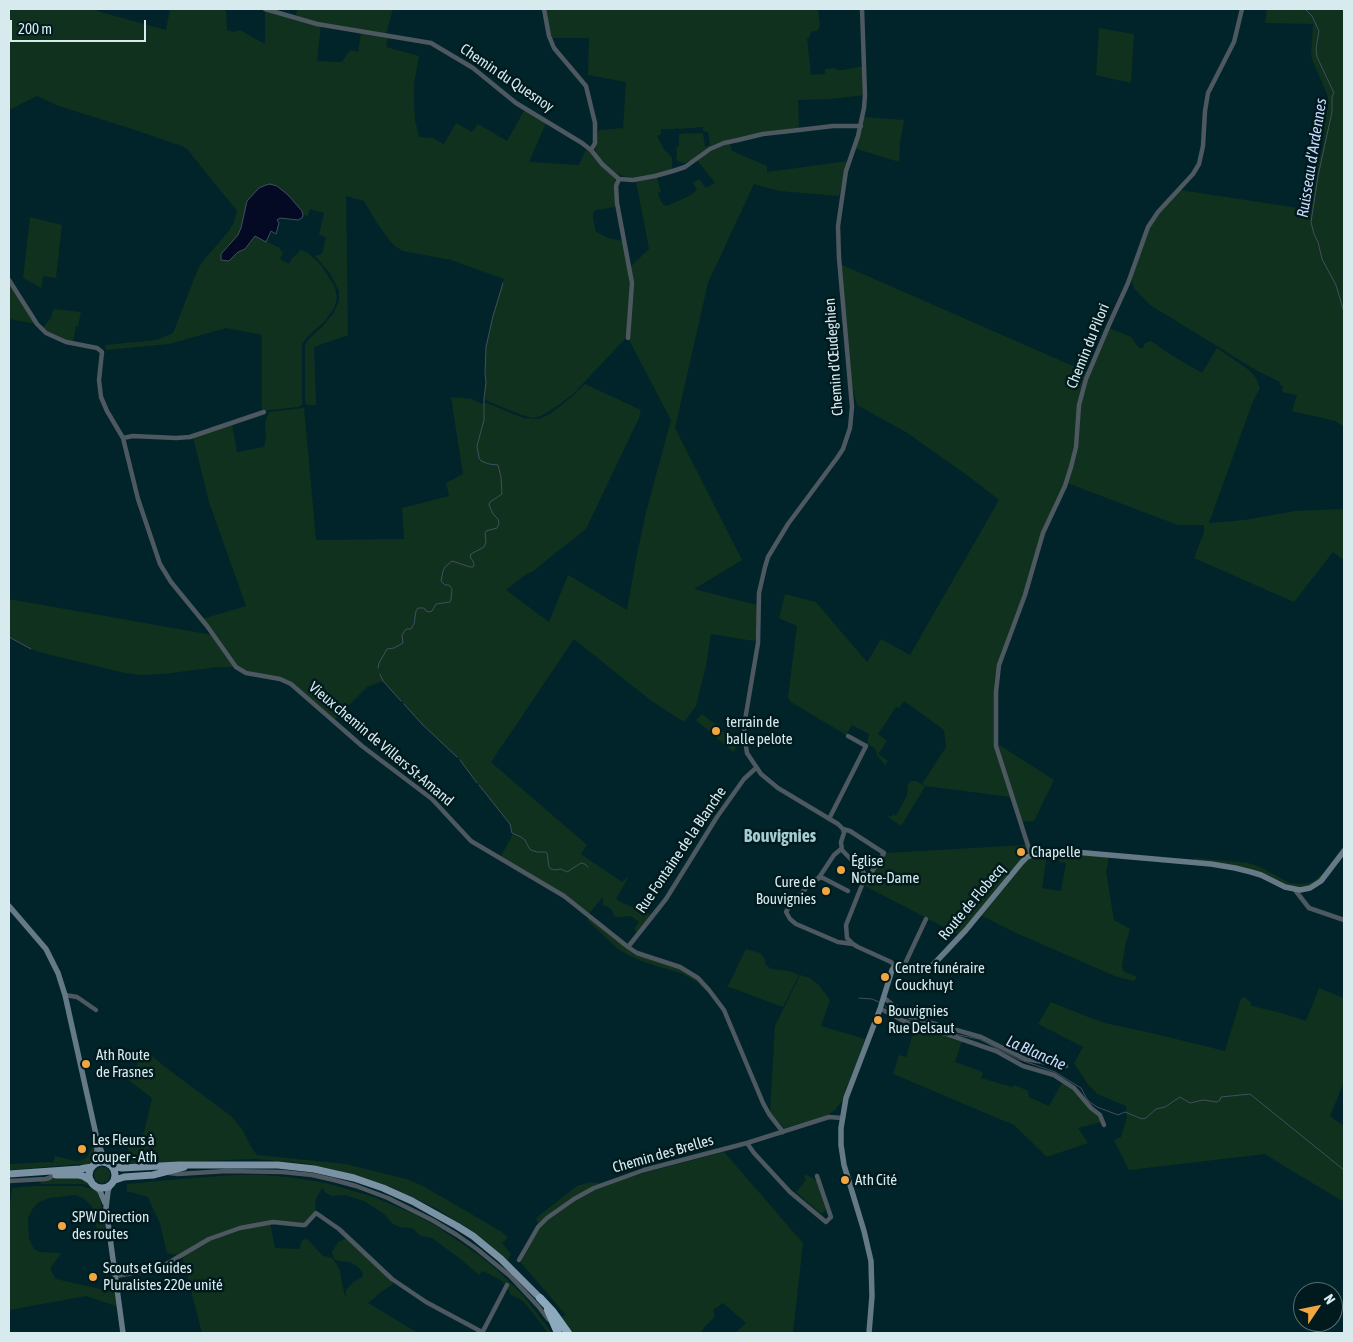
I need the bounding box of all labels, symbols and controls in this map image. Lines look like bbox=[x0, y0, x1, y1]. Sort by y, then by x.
scale bar bbox=[12, 10, 149, 42]
text: 200 m bbox=[18, 20, 52, 37]
street label: Chemin du Quesnoy bbox=[457, 40, 557, 116]
water label: Ruisseau d'Ardennes bbox=[1293, 97, 1331, 219]
street label: Chemin d'Œudeghien bbox=[821, 298, 847, 416]
street label: Chemin du Pilori bbox=[1063, 301, 1113, 391]
street label: Vieux chemin de Villers St-Amand bbox=[305, 678, 457, 810]
place label: terrain de balle pelote bbox=[726, 713, 793, 748]
marker: terrain de balle pelote bbox=[710, 725, 722, 737]
street label: Rue Fontaine de la Blanche bbox=[632, 783, 730, 917]
district label: Bouvignies bbox=[744, 825, 816, 847]
place label: Chapelle bbox=[1031, 843, 1081, 861]
marker: Chapelle bbox=[1015, 846, 1027, 858]
place label: Église Notre-Dame bbox=[851, 852, 919, 887]
street label: Route de Flobecq bbox=[935, 860, 1009, 944]
marker: Église Notre-Dame bbox=[835, 864, 847, 876]
place label: Cure de Bouvignies bbox=[756, 873, 816, 908]
marker: Cure de Bouvignies bbox=[820, 885, 832, 897]
place label: Centre funéraire Couckhuyt bbox=[895, 959, 985, 994]
marker: Centre funéraire Couckhuyt bbox=[879, 971, 891, 983]
place label: Bouvignies Rue Delsaut bbox=[888, 1002, 955, 1037]
marker: Bouvignies Rue Delsaut bbox=[872, 1014, 884, 1026]
water label: La Blanche bbox=[1003, 1031, 1069, 1075]
place label: Ath Route de Frasnes bbox=[96, 1046, 153, 1081]
marker: Ath Route de Frasnes bbox=[80, 1058, 92, 1070]
place label: Les Fleurs à couper - Ath bbox=[92, 1131, 157, 1166]
street label: Chemin des Brelles bbox=[611, 1131, 715, 1177]
marker: Les Fleurs à couper - Ath bbox=[76, 1143, 88, 1155]
place label: Ath Cité bbox=[855, 1171, 897, 1189]
marker: Ath Cité bbox=[839, 1174, 851, 1186]
place label: SPW Direction des routes bbox=[72, 1208, 149, 1243]
marker: SPW Direction des routes bbox=[56, 1220, 68, 1232]
place label: Scouts et Guides Pluralistes 220e unité bbox=[103, 1259, 223, 1294]
marker: Scouts et Guides Pluralistes 220e unité bbox=[87, 1271, 99, 1283]
north arrow bbox=[1293, 1282, 1343, 1332]
text: N bbox=[1321, 1291, 1339, 1307]

